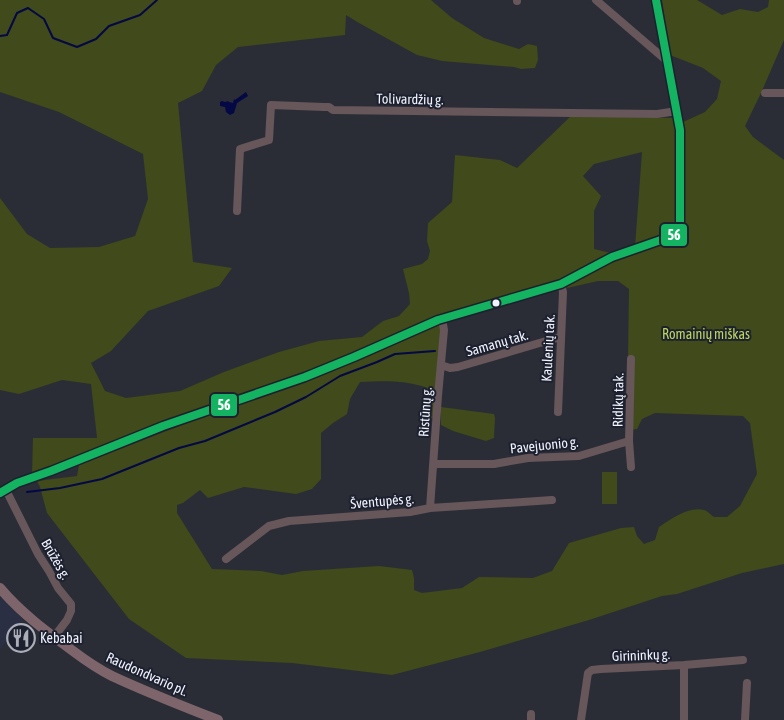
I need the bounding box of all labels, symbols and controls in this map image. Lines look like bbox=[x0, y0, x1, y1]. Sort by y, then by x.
street label: Tolivardžių g. bbox=[376, 90, 444, 108]
line badge: 56 bbox=[660, 223, 688, 247]
text: 56 bbox=[667, 227, 681, 243]
unlabelled marker bbox=[491, 298, 501, 308]
street label: Kaulenių tak. bbox=[538, 314, 558, 382]
park label: Romainių miškas bbox=[662, 326, 750, 342]
street label: Samanų tak. bbox=[464, 327, 530, 359]
street label: Ridikų tak. bbox=[610, 373, 626, 427]
street label: Ristūnų g. bbox=[415, 387, 435, 437]
line badge: 56 bbox=[210, 393, 238, 417]
text: 56 bbox=[217, 397, 231, 413]
street label: Pavejuonio g. bbox=[509, 433, 579, 457]
street label: Šventupės g. bbox=[350, 490, 414, 512]
street label: Brūžės g. bbox=[38, 536, 74, 582]
restaurant icon: Kebabai bbox=[6, 623, 36, 653]
place label: Kebabai bbox=[40, 630, 82, 646]
street label: Girininkų g. bbox=[612, 646, 670, 664]
street label: Raudondvario pl. bbox=[104, 649, 190, 699]

